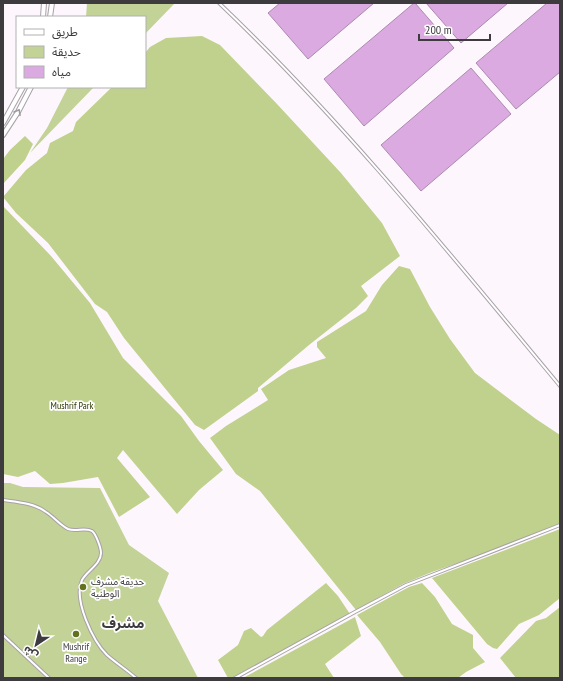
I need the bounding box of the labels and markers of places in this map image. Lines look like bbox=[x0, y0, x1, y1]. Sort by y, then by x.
place label: حديقة مشرف الوطنية bbox=[91, 575, 144, 600]
marker: حديقة مشرف الوطنية bbox=[78, 582, 88, 592]
marker: Mushrif Range bbox=[71, 629, 81, 639]
place label: Mushrif Range bbox=[63, 640, 89, 665]

